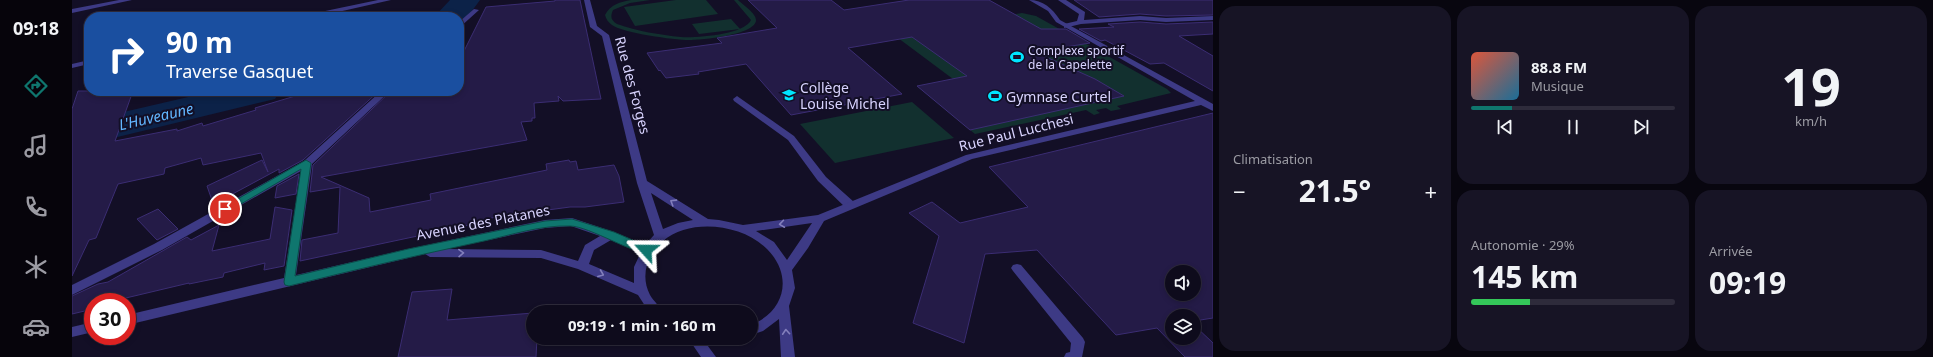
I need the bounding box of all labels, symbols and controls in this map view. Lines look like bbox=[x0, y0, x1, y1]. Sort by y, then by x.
text: 09:18 bbox=[13, 16, 59, 40]
text: 90 m bbox=[166, 23, 233, 61]
icon: right bbox=[100, 28, 152, 80]
street label: Rue des Forges bbox=[611, 34, 655, 136]
place label: Complexe sportif de la Capelette bbox=[1028, 42, 1125, 73]
sports icon: Complexe sportif de la Capelette bbox=[1009, 49, 1025, 65]
text: 19 bbox=[1781, 50, 1841, 121]
text: 88.8 FM bbox=[1531, 57, 1587, 77]
text: Traverse Gasquet bbox=[166, 59, 313, 83]
icon: directions bbox=[22, 72, 50, 100]
text: Musique bbox=[1531, 77, 1584, 95]
place label: Collège Louise Michel bbox=[800, 78, 890, 113]
school or university icon: Collège Louise Michel bbox=[781, 87, 797, 103]
place label: Gymnase Curtel bbox=[1006, 87, 1111, 106]
sports icon: Gymnase Curtel bbox=[987, 88, 1003, 104]
water label: L'Huveaune bbox=[117, 98, 196, 134]
street label: Rue Paul Lucchesi bbox=[957, 109, 1075, 155]
text: km/h bbox=[1795, 112, 1827, 130]
icon: previous bbox=[1494, 116, 1516, 138]
icon: pause bbox=[1562, 116, 1584, 138]
icon: next bbox=[1630, 116, 1652, 138]
icon: music bbox=[22, 132, 50, 160]
text: Climatisation bbox=[1233, 150, 1313, 168]
text: 21.5° bbox=[1299, 170, 1371, 211]
text: − bbox=[1233, 176, 1246, 206]
text: + bbox=[1424, 176, 1437, 206]
pin bbox=[208, 192, 242, 226]
icon: phone bbox=[22, 193, 50, 221]
icon: arrive bbox=[214, 198, 236, 220]
street label: Avenue des Platanes bbox=[415, 200, 552, 244]
one-way arrow bbox=[671, 200, 678, 207]
one-way arrow bbox=[779, 219, 785, 228]
position arrow bbox=[625, 229, 667, 271]
text: Autonomie · 29% bbox=[1471, 236, 1575, 254]
text: Arrivée bbox=[1709, 242, 1753, 260]
one-way arrow bbox=[458, 249, 464, 257]
icon: climate bbox=[22, 253, 50, 281]
text: 145 km bbox=[1471, 256, 1578, 297]
text: 09:19 bbox=[1709, 262, 1786, 303]
map controls bbox=[1165, 265, 1201, 345]
button: sound bbox=[1165, 265, 1201, 301]
one-way arrow bbox=[598, 269, 605, 277]
speed limit sign: 30 bbox=[84, 293, 136, 345]
button: layers bbox=[1165, 309, 1201, 345]
icon: car bbox=[22, 313, 50, 341]
text: 09:19 · 1 min · 160 m bbox=[568, 315, 716, 335]
one-way arrow bbox=[781, 329, 790, 335]

